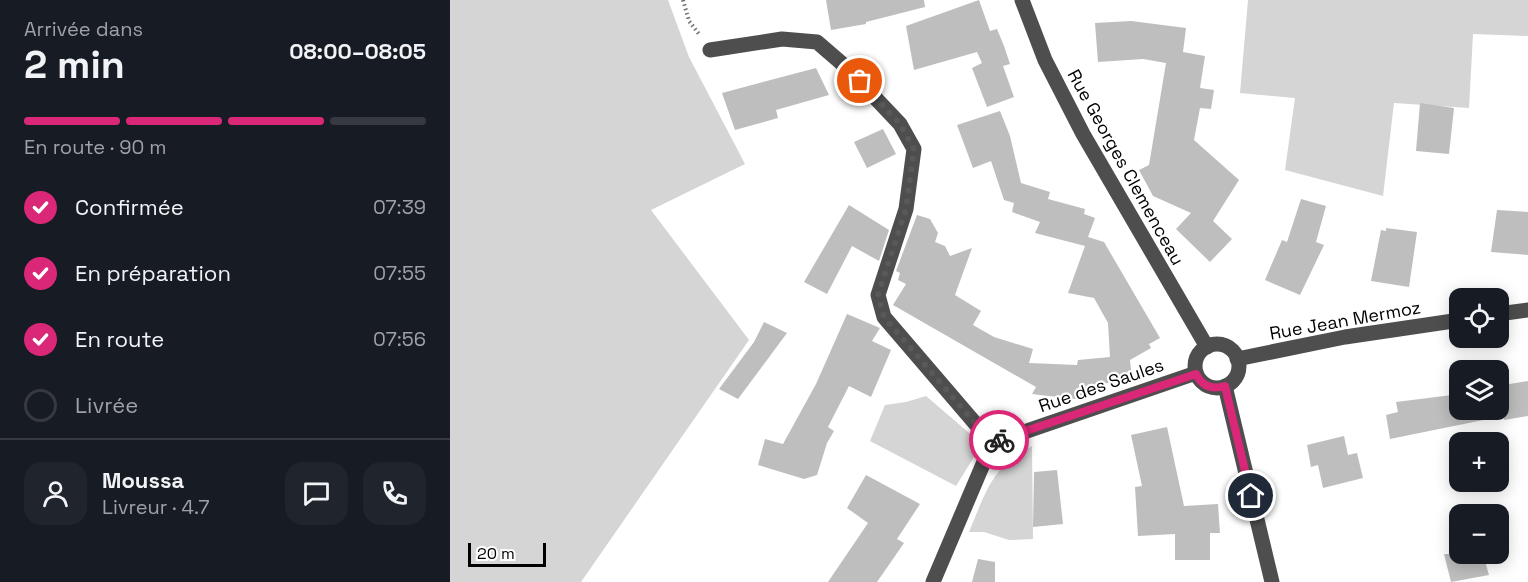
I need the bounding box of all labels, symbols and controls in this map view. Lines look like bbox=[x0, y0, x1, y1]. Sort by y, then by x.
text: Arrivée dans bbox=[24, 16, 143, 42]
text: 08:00–08:05 bbox=[289, 37, 426, 65]
text: 2 min bbox=[24, 40, 125, 89]
pin bbox=[834, 55, 885, 106]
icon: bag bbox=[843, 64, 876, 97]
street label: Rue Georges Clemenceau bbox=[1063, 65, 1189, 269]
text: En route · 90 m bbox=[24, 134, 167, 160]
icon: check bbox=[24, 191, 57, 224]
text: Confirmée bbox=[75, 193, 184, 221]
text: 07:39 bbox=[373, 194, 426, 220]
icon: check bbox=[24, 257, 57, 290]
text: En préparation bbox=[75, 259, 231, 287]
text: 07:55 bbox=[373, 260, 426, 286]
map controls bbox=[1449, 288, 1509, 564]
button: locate bbox=[1449, 288, 1509, 348]
street label: Rue Jean Mermoz bbox=[1268, 295, 1422, 345]
icon: check bbox=[24, 323, 57, 356]
text: En route bbox=[75, 325, 164, 353]
text: 07:56 bbox=[373, 326, 426, 352]
street label: Rue des Saules bbox=[1035, 353, 1167, 417]
button: layers bbox=[1449, 360, 1509, 420]
text: Livrée bbox=[75, 391, 138, 419]
courier bbox=[969, 410, 1029, 470]
icon: bike bbox=[983, 424, 1016, 457]
button: + bbox=[1449, 432, 1509, 492]
button: person bbox=[24, 462, 87, 525]
button: chat bbox=[285, 462, 348, 525]
button: phone bbox=[363, 462, 426, 525]
text: Moussa bbox=[102, 466, 184, 494]
pin bbox=[1225, 470, 1276, 521]
icon: home bbox=[1234, 479, 1267, 512]
text: Livreur · 4.7 bbox=[102, 494, 210, 520]
button: − bbox=[1449, 504, 1509, 564]
scale bar bbox=[468, 540, 546, 568]
text: 20 m bbox=[477, 543, 515, 564]

